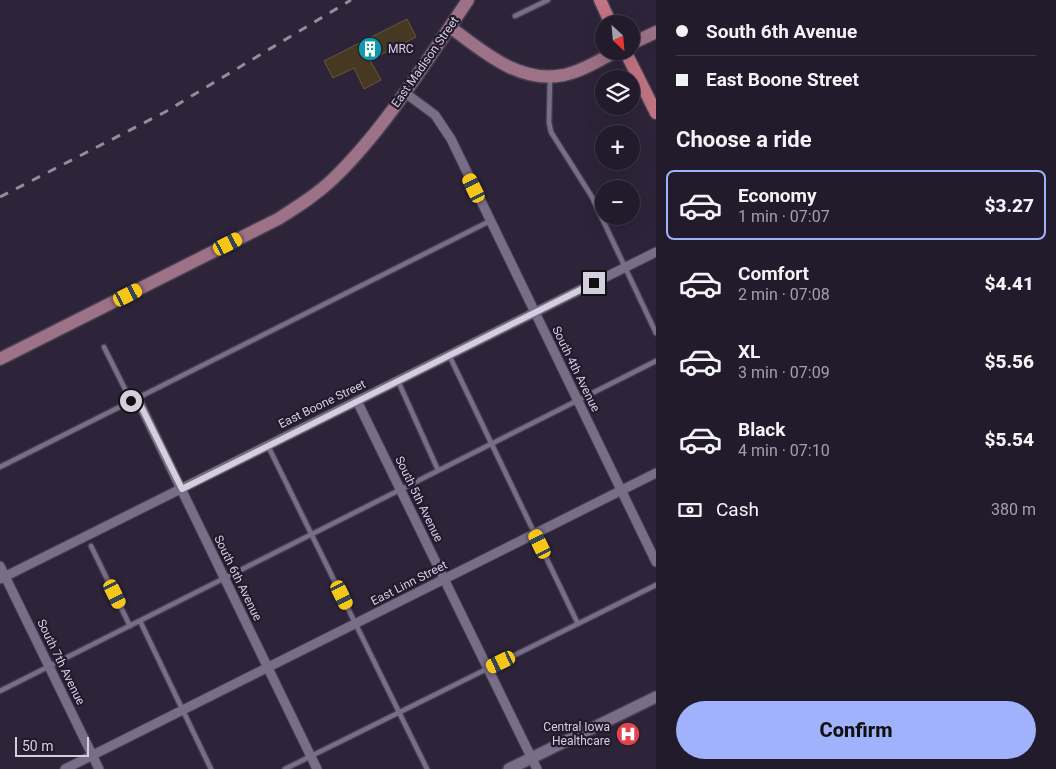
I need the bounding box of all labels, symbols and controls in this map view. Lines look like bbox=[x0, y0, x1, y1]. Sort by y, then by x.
street label: East Madison Street bbox=[388, 14, 462, 110]
north arrow bbox=[595, 15, 640, 60]
map controls bbox=[595, 15, 640, 225]
text: South 6th Avenue bbox=[706, 20, 857, 43]
building icon: MRC bbox=[357, 36, 383, 62]
place label: MRC bbox=[388, 42, 414, 56]
text: East Boone Street bbox=[706, 68, 859, 91]
button: layers bbox=[595, 70, 640, 115]
button: + bbox=[595, 125, 640, 170]
text: Choose a ride bbox=[676, 127, 812, 152]
car bbox=[460, 171, 487, 205]
button: − bbox=[595, 180, 640, 225]
icon: car bbox=[678, 183, 723, 228]
text: Economy bbox=[738, 184, 817, 207]
text: $3.27 bbox=[985, 194, 1034, 217]
text: 1 min · 07:07 bbox=[738, 207, 830, 226]
car bbox=[211, 231, 244, 257]
icon: car bbox=[678, 261, 723, 306]
text: Comfort bbox=[738, 262, 809, 285]
route end bbox=[583, 272, 605, 294]
text: $4.41 bbox=[985, 272, 1034, 295]
car bbox=[111, 282, 144, 308]
text: 2 min · 07:08 bbox=[738, 285, 830, 304]
street label: South 4th Avenue bbox=[549, 324, 603, 414]
icon: car bbox=[678, 339, 723, 384]
text: XL bbox=[738, 340, 760, 363]
text: $5.56 bbox=[985, 350, 1034, 373]
text: 3 min · 07:09 bbox=[738, 363, 830, 382]
street label: East Boone Street bbox=[276, 377, 368, 431]
route start bbox=[120, 390, 142, 412]
icon: car bbox=[678, 417, 723, 462]
text: Black bbox=[738, 418, 785, 441]
text: $5.54 bbox=[985, 428, 1034, 451]
text: 4 min · 07:10 bbox=[738, 441, 830, 460]
street label: South 5th Avenue bbox=[392, 454, 446, 544]
icon: cash bbox=[676, 496, 704, 524]
text: Cash bbox=[716, 498, 759, 521]
text: 380 m bbox=[991, 500, 1036, 519]
car bbox=[526, 527, 553, 561]
street label: South 6th Avenue bbox=[211, 533, 265, 623]
street label: East Linn Street bbox=[369, 558, 450, 608]
car bbox=[101, 577, 128, 611]
car bbox=[328, 578, 355, 612]
street label: South 7th Avenue bbox=[34, 617, 88, 707]
car bbox=[484, 649, 517, 675]
button: Confirm bbox=[676, 701, 1036, 759]
place label: Central Iowa Healthcare bbox=[543, 720, 610, 748]
hospital icon: Central Iowa Healthcare bbox=[615, 721, 641, 747]
scale bar bbox=[15, 734, 89, 757]
text: 50 m bbox=[22, 738, 54, 754]

